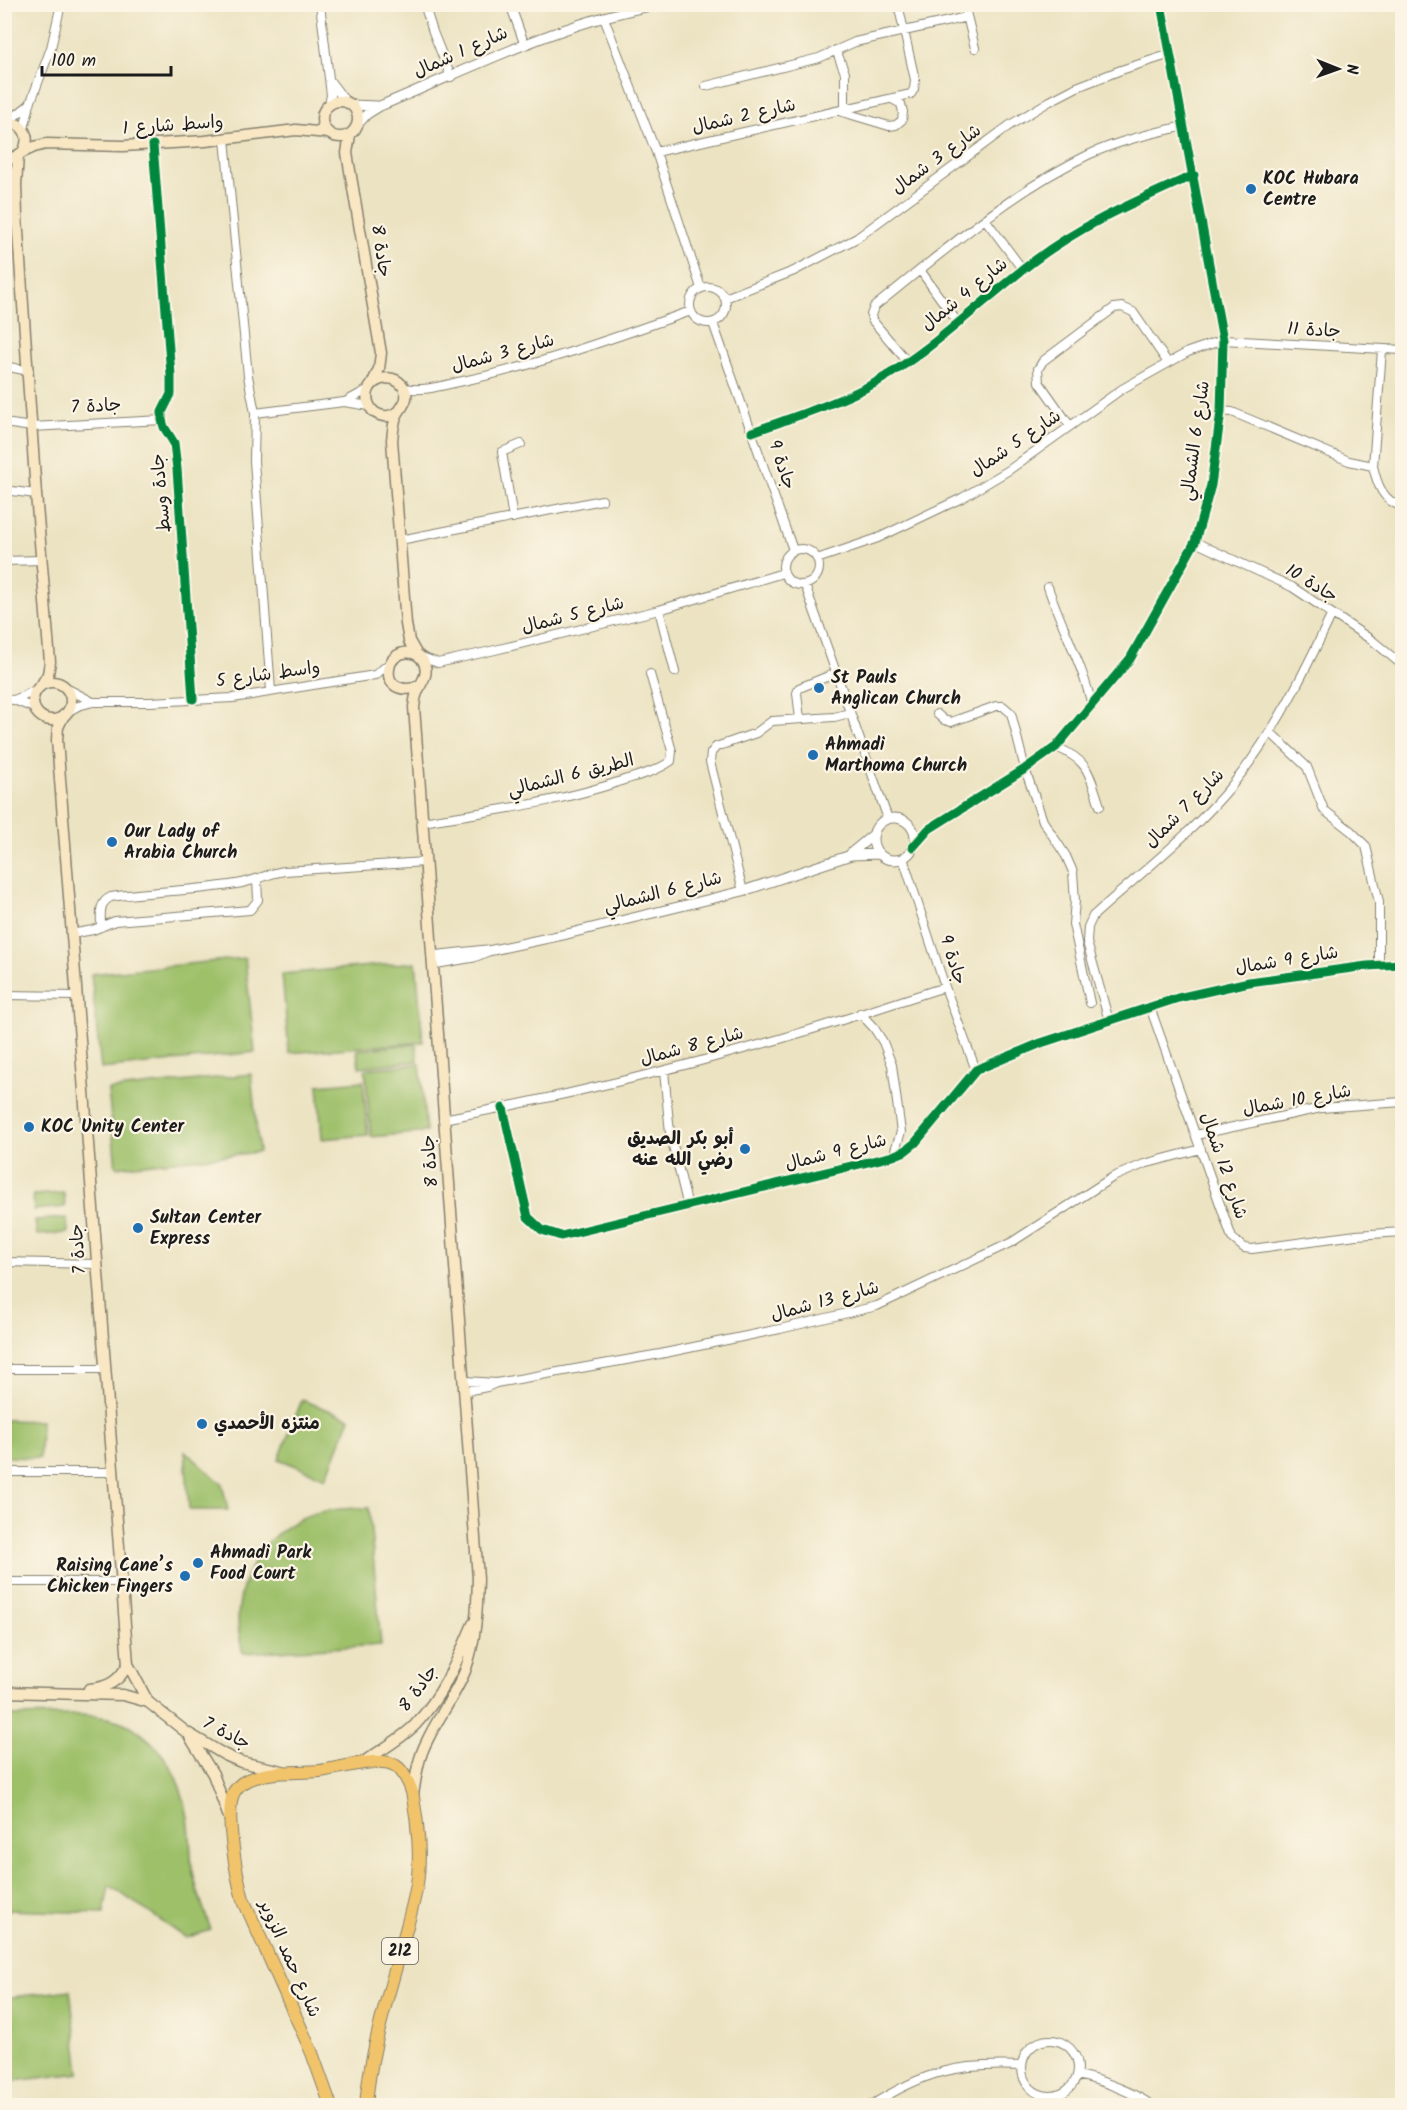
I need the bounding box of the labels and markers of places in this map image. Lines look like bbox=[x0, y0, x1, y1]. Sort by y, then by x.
place label: KOC Hubara Centre bbox=[1263, 165, 1359, 215]
marker: KOC Hubara Centre bbox=[1244, 182, 1258, 196]
place label: St Pauls Anglican Church bbox=[831, 664, 961, 714]
marker: St Pauls Anglican Church bbox=[812, 681, 826, 695]
place label: Ahmadi Marthoma Church bbox=[825, 731, 967, 781]
marker: Ahmadi Marthoma Church bbox=[806, 748, 820, 762]
place label: Our Lady of Arabia Church bbox=[124, 818, 237, 868]
marker: Our Lady of Arabia Church bbox=[105, 835, 119, 849]
place label: KOC Unity Center bbox=[41, 1113, 186, 1142]
marker: KOC Unity Center bbox=[22, 1120, 36, 1134]
place label: أبو بكر الصديق رضي الله عنه bbox=[627, 1125, 733, 1175]
marker: أبو بكر الصديق رضي الله عنه bbox=[738, 1142, 752, 1156]
place label: Sultan Center Express bbox=[150, 1204, 262, 1254]
marker: Sultan Center Express bbox=[131, 1221, 145, 1235]
place label: منتزه الأحمدي bbox=[214, 1410, 320, 1439]
marker: منتزه الأحمدي bbox=[195, 1417, 209, 1431]
place label: Ahmadi Park Food Court bbox=[210, 1539, 312, 1589]
place label: Raising Cane’s Chicken Fingers bbox=[47, 1552, 174, 1602]
marker: Ahmadi Park Food Court bbox=[191, 1556, 205, 1570]
marker: Raising Cane’s Chicken Fingers bbox=[178, 1569, 192, 1583]

